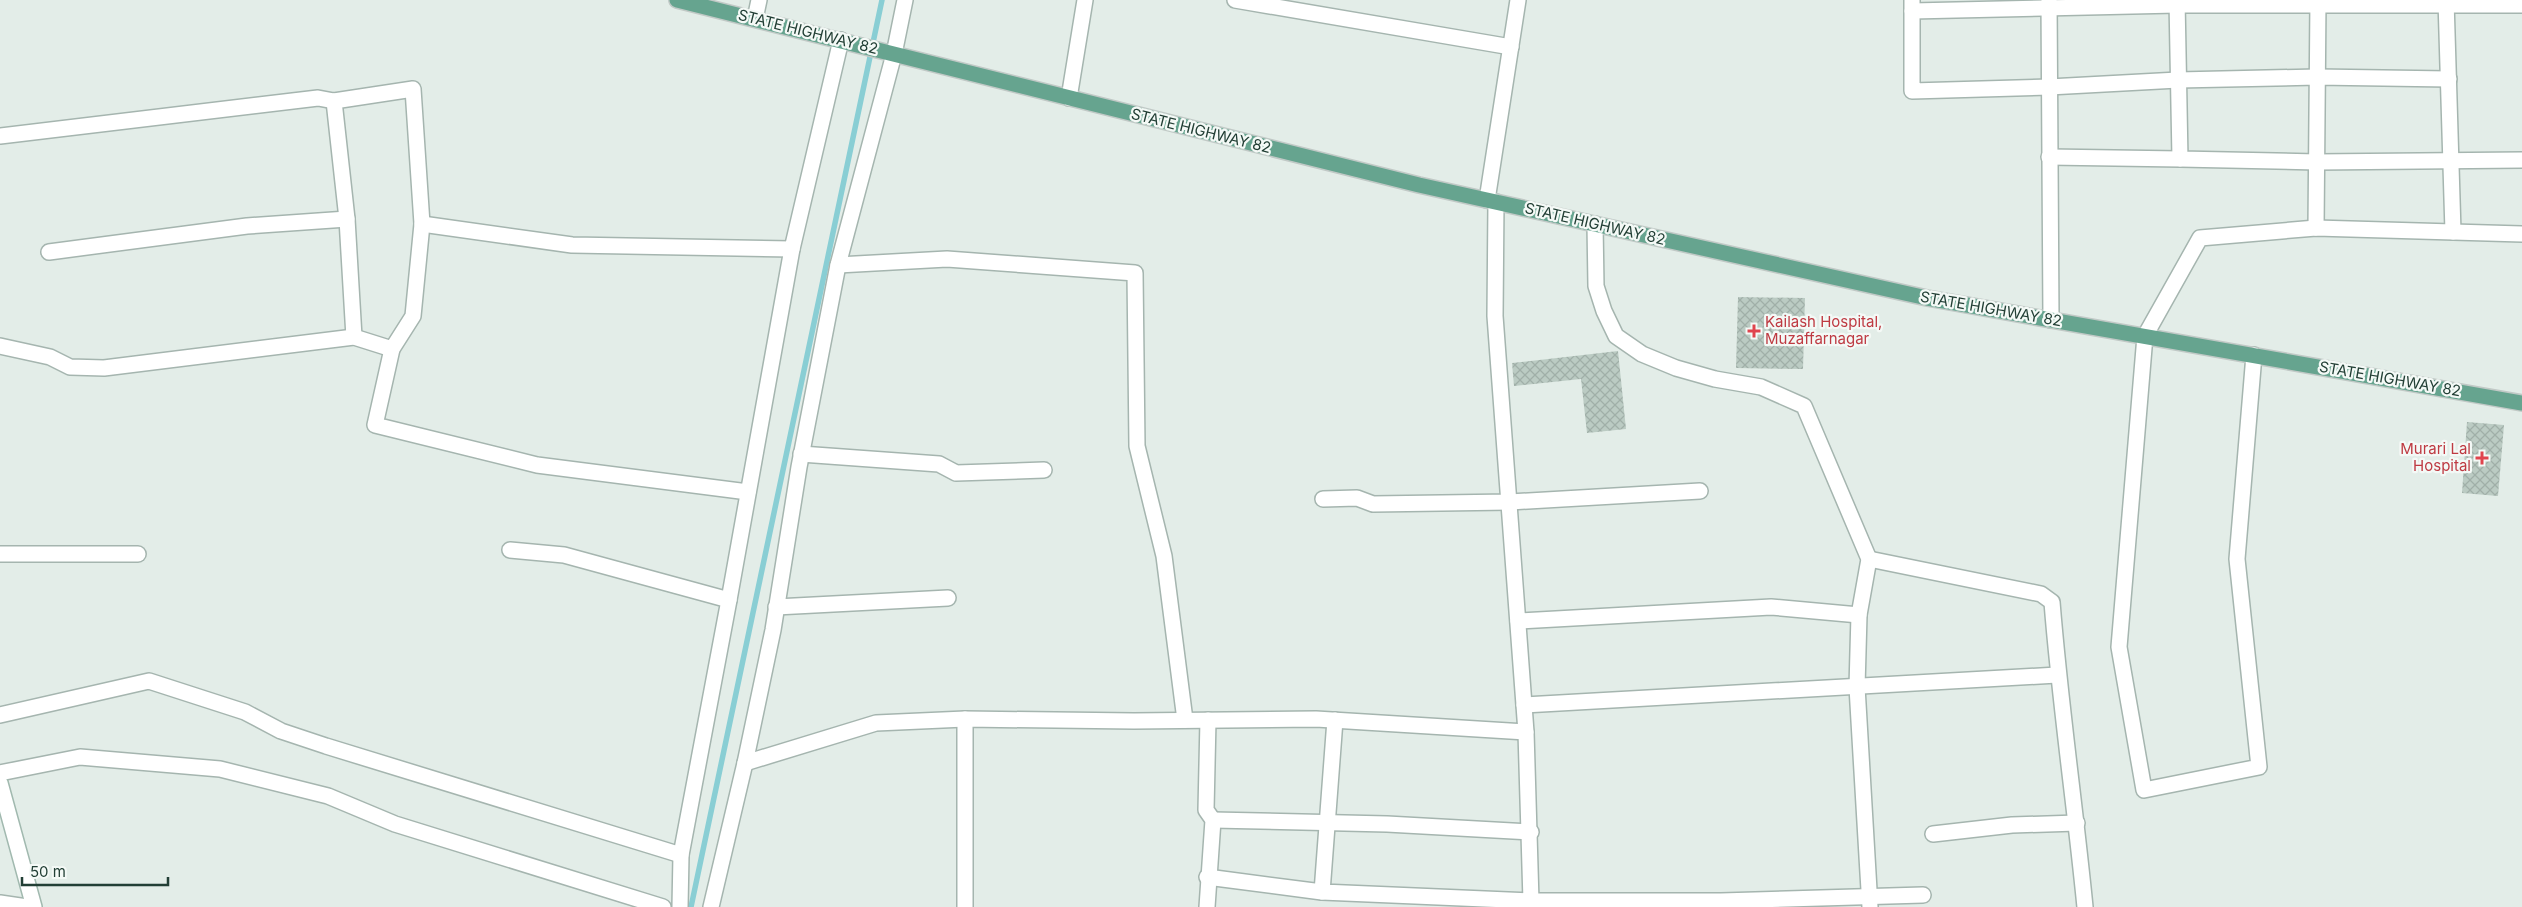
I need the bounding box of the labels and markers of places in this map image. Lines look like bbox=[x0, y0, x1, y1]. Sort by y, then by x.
place label: Kailash Hospital, Muzaffarnagar bbox=[1765, 312, 1882, 348]
marker: Kailash Hospital, Muzaffarnagar bbox=[1747, 324, 1761, 338]
place label: Murari Lal Hospital bbox=[2400, 439, 2471, 475]
marker: Murari Lal Hospital bbox=[2475, 451, 2489, 465]

